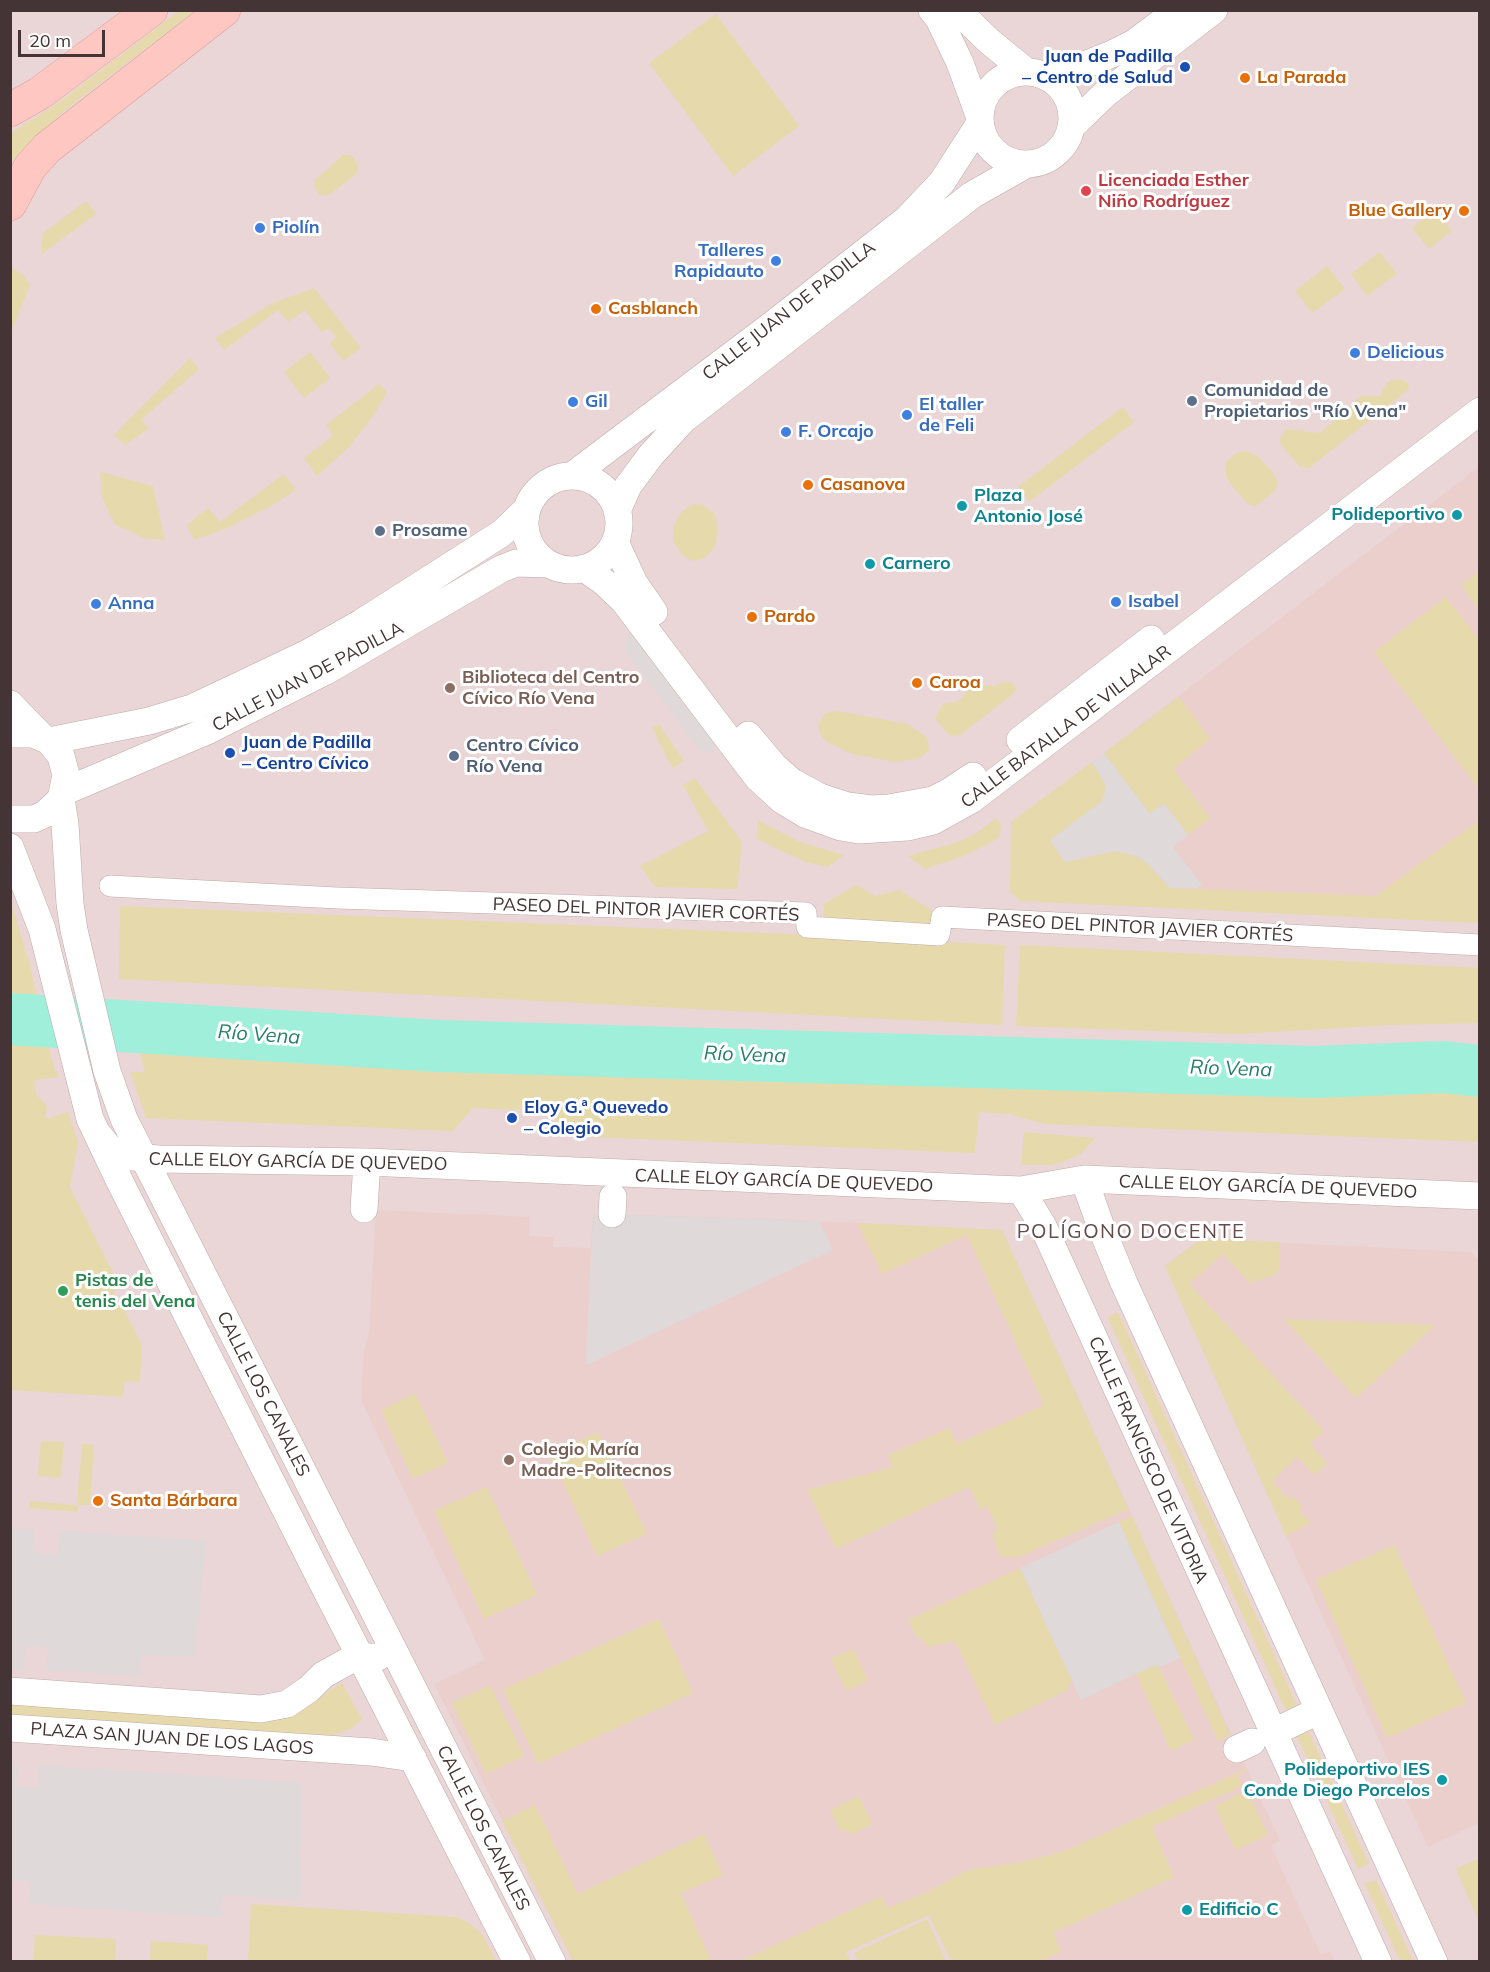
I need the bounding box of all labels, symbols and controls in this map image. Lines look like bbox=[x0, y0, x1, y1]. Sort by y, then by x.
scale bar bbox=[21, 18, 108, 56]
text: 20 m bbox=[29, 29, 71, 52]
place label: Juan de Padilla – Centro de Salud bbox=[1022, 46, 1173, 88]
marker: Juan de Padilla – Centro de Salud bbox=[1178, 60, 1192, 74]
place label: La Parada bbox=[1257, 67, 1346, 89]
marker: La Parada bbox=[1238, 71, 1252, 85]
place label: Licenciada Esther Niño Rodríguez bbox=[1098, 170, 1249, 213]
marker: Licenciada Esther Niño Rodríguez bbox=[1079, 184, 1093, 198]
place label: Blue Gallery bbox=[1348, 200, 1452, 222]
marker: Blue Gallery bbox=[1457, 204, 1471, 218]
place label: Piolín bbox=[272, 217, 320, 239]
marker: Piolín bbox=[253, 221, 267, 235]
street label: CALLE JUAN DE PADILLA bbox=[698, 237, 880, 385]
place label: Talleres Rapidauto bbox=[674, 240, 764, 282]
marker: Talleres Rapidauto bbox=[769, 254, 783, 268]
place label: Casblanch bbox=[608, 298, 698, 320]
marker: Casblanch bbox=[589, 302, 603, 316]
place label: Delicious bbox=[1367, 342, 1444, 364]
marker: Delicious bbox=[1348, 346, 1362, 360]
place label: Comunidad de Propietarios "Río Vena" bbox=[1204, 380, 1406, 422]
place label: Gil bbox=[585, 391, 608, 413]
place label: El taller de Feli bbox=[919, 394, 984, 436]
marker: Comunidad de Propietarios "Río Vena" bbox=[1185, 394, 1199, 408]
marker: Gil bbox=[566, 395, 580, 409]
marker: El taller de Feli bbox=[900, 408, 914, 422]
place label: F. Orcajo bbox=[798, 421, 874, 443]
marker: F. Orcajo bbox=[779, 425, 793, 439]
place label: Casanova bbox=[820, 474, 905, 496]
marker: Casanova bbox=[801, 478, 815, 492]
place label: Plaza Antonio José bbox=[974, 485, 1083, 528]
marker: Plaza Antonio José bbox=[955, 499, 969, 513]
place label: Polideportivo bbox=[1331, 504, 1445, 526]
marker: Polideportivo bbox=[1450, 508, 1464, 522]
place label: Prosame bbox=[392, 520, 468, 542]
marker: Prosame bbox=[373, 524, 387, 538]
place label: Carnero bbox=[882, 553, 951, 575]
marker: Carnero bbox=[863, 557, 877, 571]
place label: Isabel bbox=[1128, 591, 1179, 613]
place label: Anna bbox=[108, 593, 154, 615]
marker: Isabel bbox=[1109, 595, 1123, 609]
marker: Anna bbox=[89, 597, 103, 611]
place label: Pardo bbox=[764, 606, 815, 628]
marker: Pardo bbox=[745, 610, 759, 624]
street label: CALLE JUAN DE PADILLA bbox=[209, 617, 407, 737]
street label: CALLE BATALLA DE VILLALAR bbox=[957, 641, 1175, 813]
place label: Biblioteca del Centro Cívico Río Vena bbox=[462, 667, 639, 710]
place label: Caroa bbox=[929, 672, 981, 694]
marker: Caroa bbox=[910, 676, 924, 690]
marker: Biblioteca del Centro Cívico Río Vena bbox=[443, 681, 457, 695]
place label: Juan de Padilla – Centro Cívico bbox=[242, 732, 371, 774]
place label: Centro Cívico Río Vena bbox=[466, 735, 579, 777]
marker: Juan de Padilla – Centro Cívico bbox=[223, 746, 237, 760]
marker: Centro Cívico Río Vena bbox=[447, 749, 461, 763]
street label: PASEO DEL PINTOR JAVIER CORTÉS bbox=[492, 894, 800, 926]
street label: PASEO DEL PINTOR JAVIER CORTÉS bbox=[986, 909, 1294, 947]
water label: Río Vena bbox=[217, 1020, 301, 1050]
water label: Río Vena bbox=[703, 1042, 787, 1068]
water label: Río Vena bbox=[1189, 1056, 1273, 1082]
place label: Eloy G.ª Quevedo – Colegio bbox=[524, 1097, 668, 1140]
marker: Eloy G.ª Quevedo – Colegio bbox=[505, 1111, 519, 1125]
street label: CALLE ELOY GARCÍA DE QUEVEDO bbox=[148, 1149, 448, 1175]
street label: CALLE ELOY GARCÍA DE QUEVEDO bbox=[634, 1165, 934, 1197]
street label: CALLE ELOY GARCÍA DE QUEVEDO bbox=[1118, 1171, 1418, 1203]
district label: POLÍGONO DOCENTE bbox=[1017, 1220, 1245, 1244]
place label: Pistas de tenis del Vena bbox=[75, 1270, 195, 1312]
marker: Pistas de tenis del Vena bbox=[56, 1284, 70, 1298]
street label: CALLE LOS CANALES bbox=[212, 1308, 314, 1480]
street label: CALLE FRANCISCO DE VITORIA bbox=[1084, 1333, 1212, 1587]
place label: Colegio María Madre-Politecnos bbox=[521, 1439, 672, 1482]
marker: Colegio María Madre-Politecnos bbox=[502, 1453, 516, 1467]
place label: Santa Bárbara bbox=[110, 1490, 238, 1512]
marker: Santa Bárbara bbox=[91, 1494, 105, 1508]
street label: PLAZA SAN JUAN DE LOS LAGOS bbox=[30, 1718, 314, 1760]
street label: CALLE LOS CANALES bbox=[432, 1742, 534, 1914]
place label: Polideportivo IES Conde Diego Porcelos bbox=[1244, 1759, 1430, 1802]
marker: Polideportivo IES Conde Diego Porcelos bbox=[1435, 1773, 1449, 1787]
place label: Edificio C bbox=[1199, 1899, 1278, 1921]
marker: Edificio C bbox=[1180, 1903, 1194, 1917]

